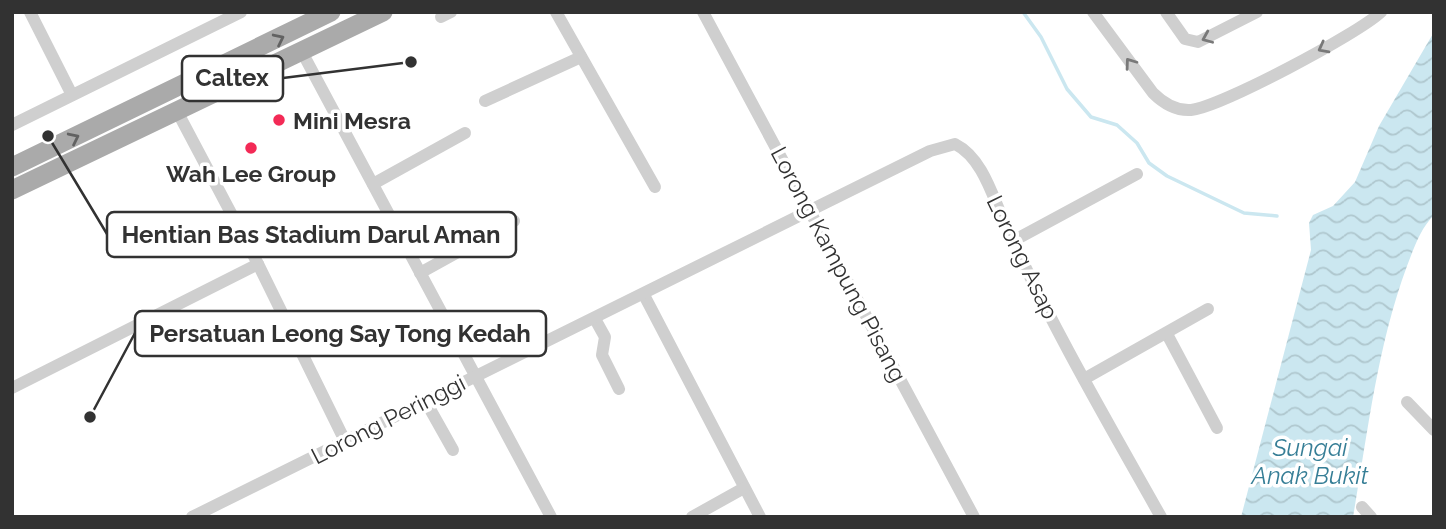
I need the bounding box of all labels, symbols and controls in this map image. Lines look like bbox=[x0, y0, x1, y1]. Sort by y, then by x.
one-way arrow bbox=[1201, 29, 1213, 43]
one-way arrow bbox=[272, 33, 284, 47]
one-way arrow bbox=[1318, 39, 1330, 53]
callout: Caltex bbox=[182, 56, 283, 101]
one-way arrow bbox=[1126, 58, 1139, 71]
text: Caltex bbox=[195, 63, 269, 92]
place label: Mini Mesra bbox=[293, 107, 411, 134]
marker: Mini Mesra bbox=[271, 112, 287, 128]
one-way arrow bbox=[67, 132, 79, 146]
marker: Wah Lee Group bbox=[243, 140, 259, 156]
street label: Lorong Kampung Pisang bbox=[766, 142, 912, 386]
place label: Wah Lee Group bbox=[166, 160, 336, 187]
street label: Lorong Asap bbox=[981, 191, 1065, 323]
callout: Hentian Bas Stadium Darul Aman bbox=[107, 212, 516, 257]
text: Hentian Bas Stadium Darul Aman bbox=[121, 220, 501, 249]
callout: Persatuan Leong Say Tong Kedah bbox=[135, 311, 546, 356]
text: Persatuan Leong Say Tong Kedah bbox=[149, 319, 531, 348]
street label: Lorong Peringgi bbox=[306, 369, 470, 469]
water label: Sungai Anak Bukit bbox=[1250, 433, 1369, 490]

